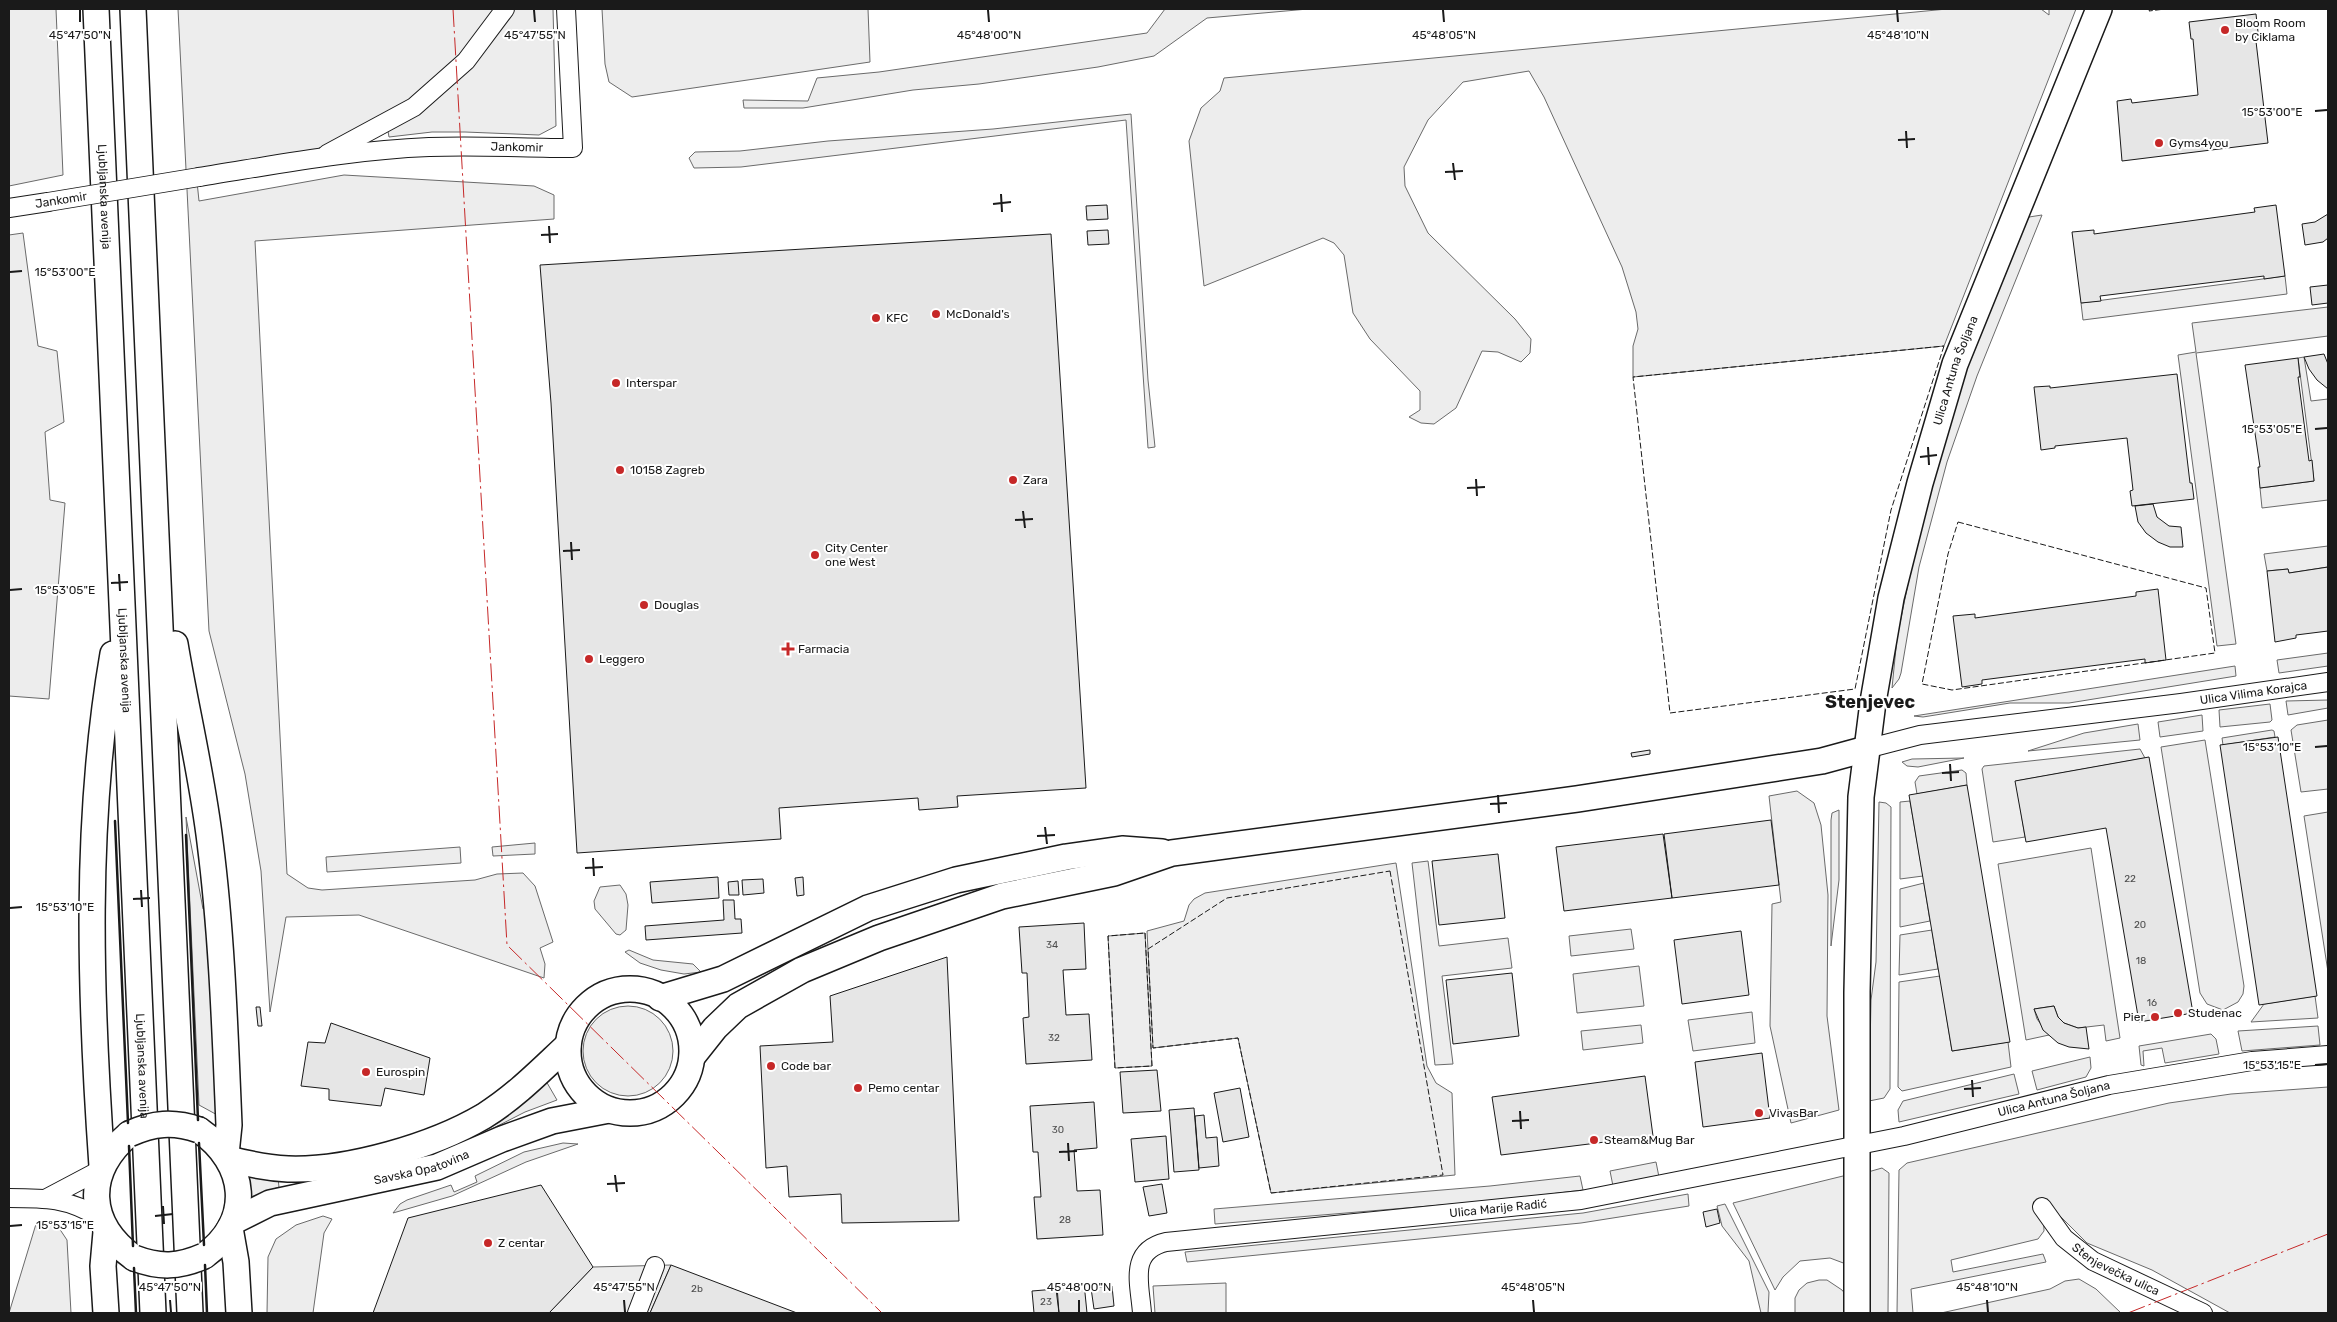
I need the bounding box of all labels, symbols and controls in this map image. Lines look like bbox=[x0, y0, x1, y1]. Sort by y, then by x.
place label: Bloom Room by Ciklama bbox=[2235, 16, 2306, 44]
marker: Bloom Room by Ciklama bbox=[2219, 24, 2231, 36]
text: 45°47'50"N bbox=[49, 28, 111, 42]
text: 45°47'55"N bbox=[504, 28, 566, 42]
text: 45°48'00"N bbox=[957, 28, 1021, 42]
text: 45°48'05"N bbox=[1412, 28, 1476, 42]
text: 45°48'10"N bbox=[1867, 28, 1929, 42]
text: 15°53'00"E bbox=[2242, 105, 2302, 119]
place label: Gyms4you bbox=[2169, 136, 2229, 150]
marker: Gyms4you bbox=[2153, 137, 2165, 149]
street label: Jankomir bbox=[491, 140, 544, 155]
street label: Ljubljanska avenija bbox=[95, 144, 114, 250]
street label: Jankomir bbox=[34, 189, 88, 211]
text: 15°53'00"E bbox=[35, 265, 95, 279]
place label: McDonald's bbox=[946, 307, 1010, 321]
marker: McDonald's bbox=[930, 308, 942, 320]
place label: KFC bbox=[886, 311, 908, 325]
marker: KFC bbox=[870, 312, 882, 324]
street label: Ulica Antuna Šoljana bbox=[1930, 314, 1981, 427]
place label: Interspar bbox=[626, 376, 677, 390]
marker: Interspar bbox=[610, 377, 622, 389]
text: 15°53'05"E bbox=[2242, 422, 2302, 436]
place label: 10158 Zagreb bbox=[630, 463, 705, 477]
marker: 10158 Zagreb bbox=[614, 464, 626, 476]
place label: Zara bbox=[1023, 473, 1048, 487]
marker: Zara bbox=[1007, 474, 1019, 486]
place label: City Center one West bbox=[825, 541, 888, 569]
marker: City Center one West bbox=[809, 549, 821, 561]
text: 15°53'05"E bbox=[35, 583, 95, 597]
place label: Douglas bbox=[654, 598, 699, 612]
marker: Douglas bbox=[638, 599, 650, 611]
street label: Ljubljanska avenija bbox=[115, 607, 134, 713]
place label: Farmacia bbox=[798, 642, 849, 656]
marker: Farmacia bbox=[782, 643, 794, 655]
place label: Leggero bbox=[599, 652, 645, 666]
marker: Leggero bbox=[583, 653, 595, 665]
street label: Ulica Vilima Korajca bbox=[2199, 678, 2308, 707]
district label: Stenjevec bbox=[1825, 691, 1915, 713]
text: 15°53'10"E bbox=[2243, 740, 2301, 754]
house number: 22 bbox=[2124, 873, 2136, 885]
text: 15°53'10"E bbox=[36, 900, 94, 914]
house number: 20 bbox=[2134, 919, 2146, 931]
house number: 34 bbox=[1046, 939, 1058, 951]
house number: 18 bbox=[2136, 955, 2146, 967]
house number: 16 bbox=[2147, 997, 2157, 1009]
place label: Studenac bbox=[2188, 1006, 2242, 1020]
marker: Studenac bbox=[2172, 1007, 2184, 1019]
place label: Pier bbox=[2123, 1010, 2145, 1024]
marker: Pier bbox=[2149, 1011, 2161, 1023]
street label: Ljubljanska avenija bbox=[133, 1013, 151, 1119]
house number: 32 bbox=[1048, 1032, 1060, 1044]
text: 15°53'15"E bbox=[2243, 1058, 2301, 1072]
place label: Code bar bbox=[781, 1059, 831, 1073]
marker: Code bar bbox=[765, 1060, 777, 1072]
place label: Eurospin bbox=[376, 1065, 425, 1079]
marker: Eurospin bbox=[360, 1066, 372, 1078]
street label: Ulica Antuna Šoljana bbox=[1996, 1078, 2111, 1119]
place label: Pemo centar bbox=[868, 1081, 940, 1095]
marker: Pemo centar bbox=[852, 1082, 864, 1094]
place label: VivasBar bbox=[1769, 1106, 1819, 1120]
marker: VivasBar bbox=[1753, 1107, 1765, 1119]
house number: 30 bbox=[1052, 1124, 1064, 1136]
place label: Steam&Mug Bar bbox=[1604, 1133, 1695, 1147]
marker: Steam&Mug Bar bbox=[1588, 1134, 1600, 1146]
street label: Savska Opatovina bbox=[372, 1147, 471, 1187]
street label: Ulica Marije Radić bbox=[1449, 1196, 1548, 1220]
house number: 28 bbox=[1059, 1214, 1071, 1226]
text: 15°53'15"E bbox=[36, 1218, 94, 1232]
place label: Z centar bbox=[498, 1236, 545, 1250]
marker: Z centar bbox=[482, 1237, 494, 1249]
street label: Stenjevečka ulica bbox=[2069, 1240, 2162, 1298]
text: 45°47'50"N bbox=[139, 1280, 201, 1294]
text: 45°47'55"N bbox=[593, 1280, 655, 1294]
text: 45°48'00"N bbox=[1047, 1280, 1111, 1294]
text: 45°48'05"N bbox=[1501, 1280, 1565, 1294]
text: 45°48'10"N bbox=[1956, 1280, 2018, 1294]
house number: 2b bbox=[691, 1283, 703, 1295]
house number: 23 bbox=[1040, 1296, 1052, 1308]

